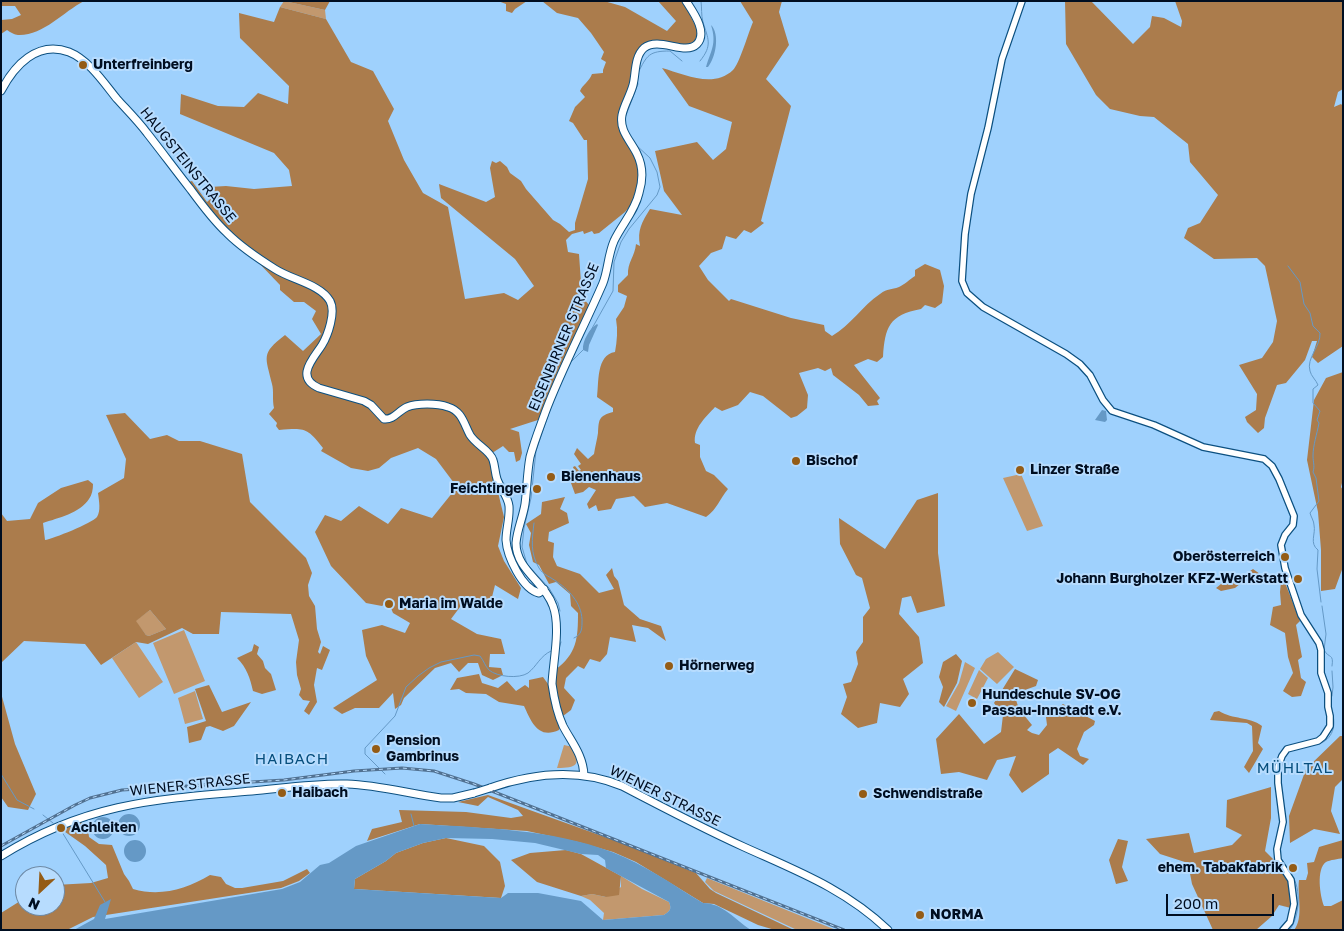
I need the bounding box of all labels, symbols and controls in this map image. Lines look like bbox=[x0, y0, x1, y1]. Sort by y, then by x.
place label: Unterfreinberg bbox=[93, 57, 193, 73]
marker: Unterfreinberg bbox=[77, 59, 89, 71]
street label: HAUGSTEINSTRASSE bbox=[136, 104, 240, 226]
street label: EISENBIRNER STRASSE bbox=[525, 260, 603, 414]
place label: Bischof bbox=[806, 453, 858, 469]
marker: Bischof bbox=[790, 455, 802, 467]
place label: Linzer Straße bbox=[1030, 462, 1119, 478]
marker: Linzer Straße bbox=[1014, 464, 1026, 476]
place label: Bienenhaus bbox=[561, 469, 641, 485]
marker: Bienenhaus bbox=[545, 471, 557, 483]
place label: Feichtinger bbox=[450, 481, 527, 497]
marker: Feichtinger bbox=[531, 483, 543, 495]
place label: Oberösterreich bbox=[1173, 549, 1275, 565]
marker: Oberösterreich bbox=[1279, 551, 1291, 563]
place label: Johann Burgholzer KFZ-Werkstatt bbox=[1056, 571, 1288, 587]
marker: Johann Burgholzer KFZ-Werkstatt bbox=[1292, 573, 1304, 585]
place label: Maria im Walde bbox=[399, 596, 503, 612]
marker: Maria im Walde bbox=[383, 598, 395, 610]
place label: Hörnerweg bbox=[679, 658, 754, 674]
marker: Hörnerweg bbox=[663, 660, 675, 672]
place label: Hundeschule SV-OG Passau-Innstadt e.V. bbox=[982, 687, 1122, 720]
marker: Hundeschule SV-OG Passau-Innstadt e.V. bbox=[966, 697, 978, 709]
place label: Pension Gambrinus bbox=[386, 733, 459, 766]
marker: Pension Gambrinus bbox=[370, 743, 382, 755]
district label: HAIBACH bbox=[254, 750, 330, 768]
district label: MÜHLTAL bbox=[1256, 759, 1334, 777]
street label: WIENER STRASSE bbox=[607, 762, 723, 830]
street label: WIENER STRASSE bbox=[129, 770, 251, 800]
place label: Haibach bbox=[292, 785, 348, 801]
place label: Schwendistraße bbox=[873, 786, 983, 802]
marker: Haibach bbox=[276, 787, 288, 799]
marker: Schwendistraße bbox=[857, 788, 869, 800]
place label: Achleiten bbox=[71, 820, 136, 836]
marker: Achleiten bbox=[55, 822, 67, 834]
place label: ehem. Tabakfabrik bbox=[1158, 860, 1283, 876]
marker: ehem. Tabakfabrik bbox=[1287, 862, 1299, 874]
north arrow bbox=[15, 866, 65, 916]
scale bar bbox=[1169, 884, 1276, 916]
text: N bbox=[25, 894, 42, 914]
text: 200 m bbox=[1174, 894, 1218, 912]
place label: NORMA bbox=[930, 907, 984, 923]
marker: NORMA bbox=[914, 909, 926, 921]

